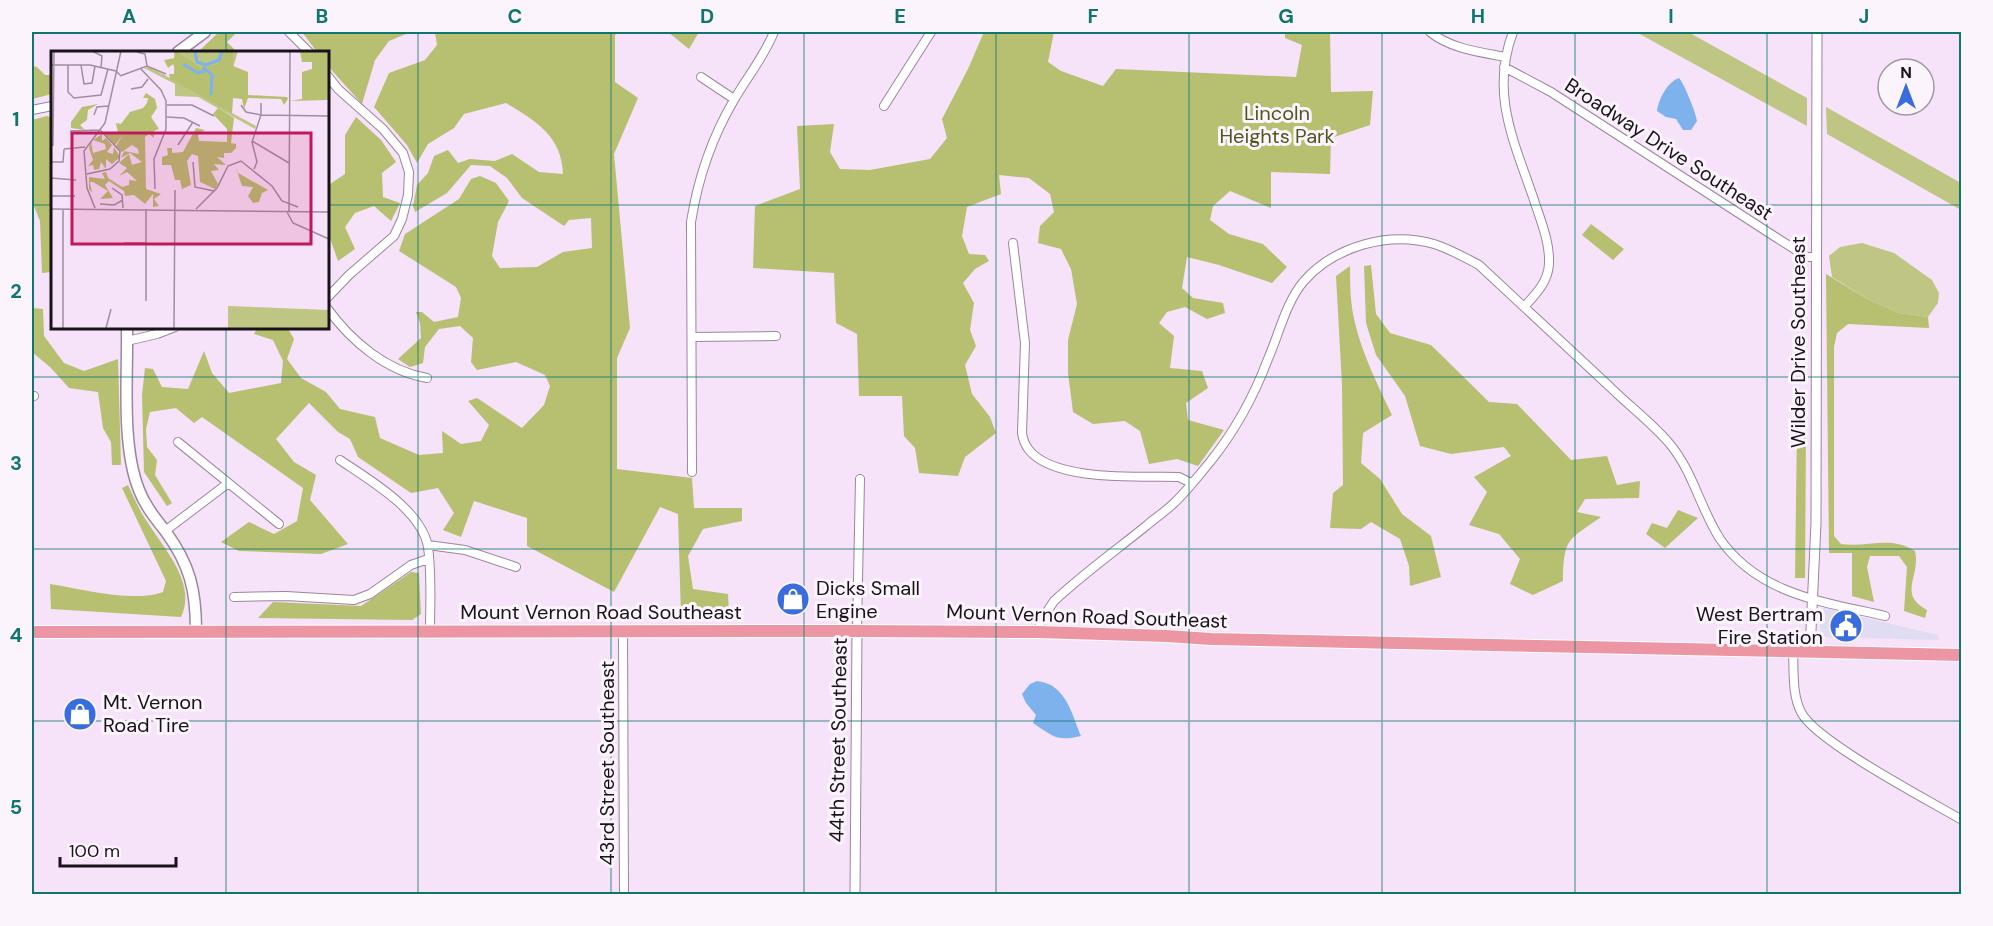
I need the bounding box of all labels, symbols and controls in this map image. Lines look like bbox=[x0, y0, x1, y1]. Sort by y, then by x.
text: A bbox=[122, 3, 136, 29]
text: B bbox=[316, 3, 328, 29]
text: C bbox=[508, 3, 522, 29]
text: D bbox=[700, 3, 714, 29]
text: E bbox=[894, 3, 906, 29]
text: F bbox=[1087, 3, 1099, 29]
text: G bbox=[1278, 3, 1294, 29]
text: H bbox=[1471, 3, 1485, 29]
text: I bbox=[1668, 3, 1674, 29]
text: J bbox=[1859, 3, 1869, 29]
inset map bbox=[51, 51, 328, 328]
north arrow bbox=[1876, 57, 1936, 117]
text: N bbox=[1900, 62, 1912, 83]
street label: Broadway Drive Southeast bbox=[1560, 72, 1778, 226]
park label: Lincoln Heights Park bbox=[1219, 100, 1335, 149]
text: 1 bbox=[12, 106, 20, 132]
street label: Wilder Drive Southeast bbox=[1785, 236, 1811, 448]
text: 2 bbox=[10, 278, 22, 304]
text: 3 bbox=[10, 450, 22, 476]
place label: Dicks Small Engine bbox=[816, 575, 920, 624]
shop icon: Dicks Small Engine bbox=[775, 581, 811, 617]
street label: Mount Vernon Road Southeast bbox=[946, 598, 1228, 634]
street label: Mount Vernon Road Southeast bbox=[460, 599, 742, 625]
place label: West Bertram Fire Station bbox=[1696, 601, 1823, 650]
public building icon: West Bertram Fire Station bbox=[1828, 608, 1864, 644]
text: 4 bbox=[10, 622, 23, 648]
street label: 44th Street Southeast bbox=[823, 637, 853, 843]
street label: 43rd Street Southeast bbox=[594, 660, 620, 865]
place label: Mt. Vernon Road Tire bbox=[103, 689, 203, 738]
shop icon: Mt. Vernon Road Tire bbox=[62, 696, 98, 732]
text: 5 bbox=[10, 794, 22, 820]
scale bar bbox=[60, 830, 176, 868]
text: 100 m bbox=[69, 839, 120, 863]

